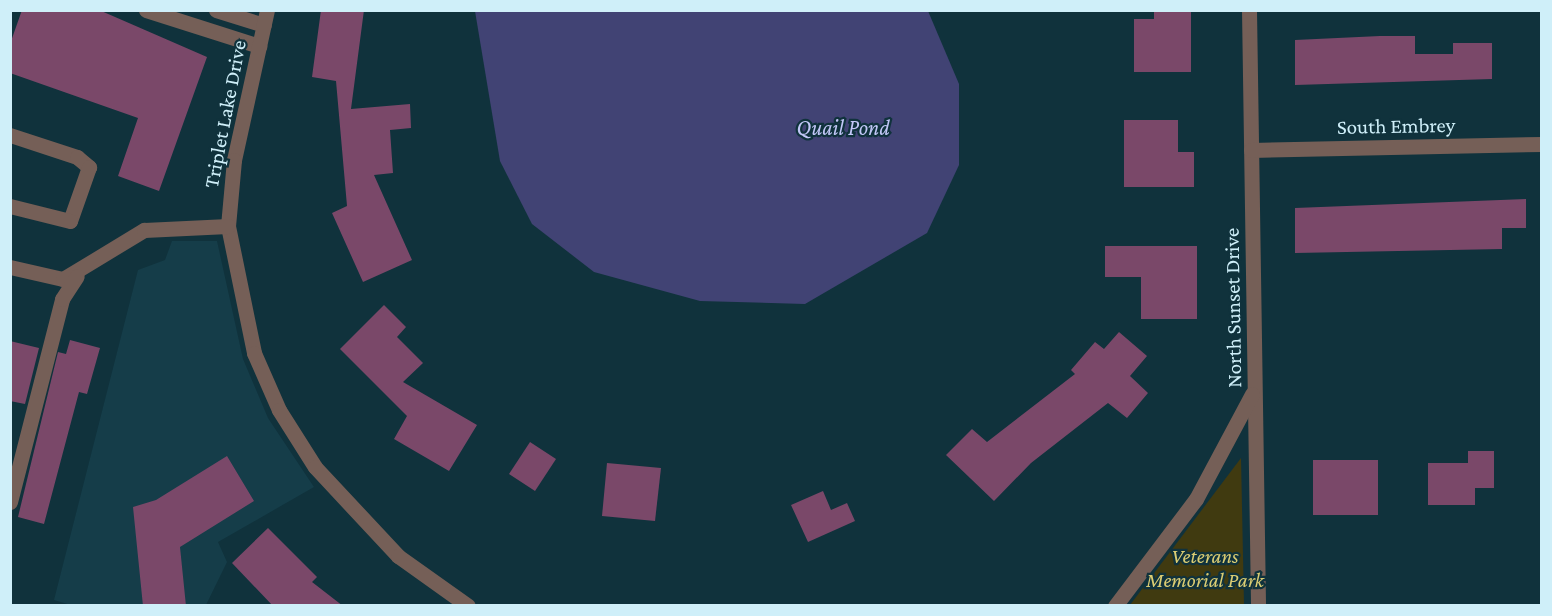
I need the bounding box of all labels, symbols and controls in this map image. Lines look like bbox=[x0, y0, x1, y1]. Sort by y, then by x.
street label: Triplet Lake Drive bbox=[198, 38, 252, 190]
street label: South Embrey bbox=[1337, 112, 1455, 140]
water label: Quail Pond bbox=[796, 115, 890, 141]
street label: North Sunset Drive bbox=[1219, 228, 1247, 388]
park label: Veterans Memorial Park bbox=[1146, 543, 1264, 593]

